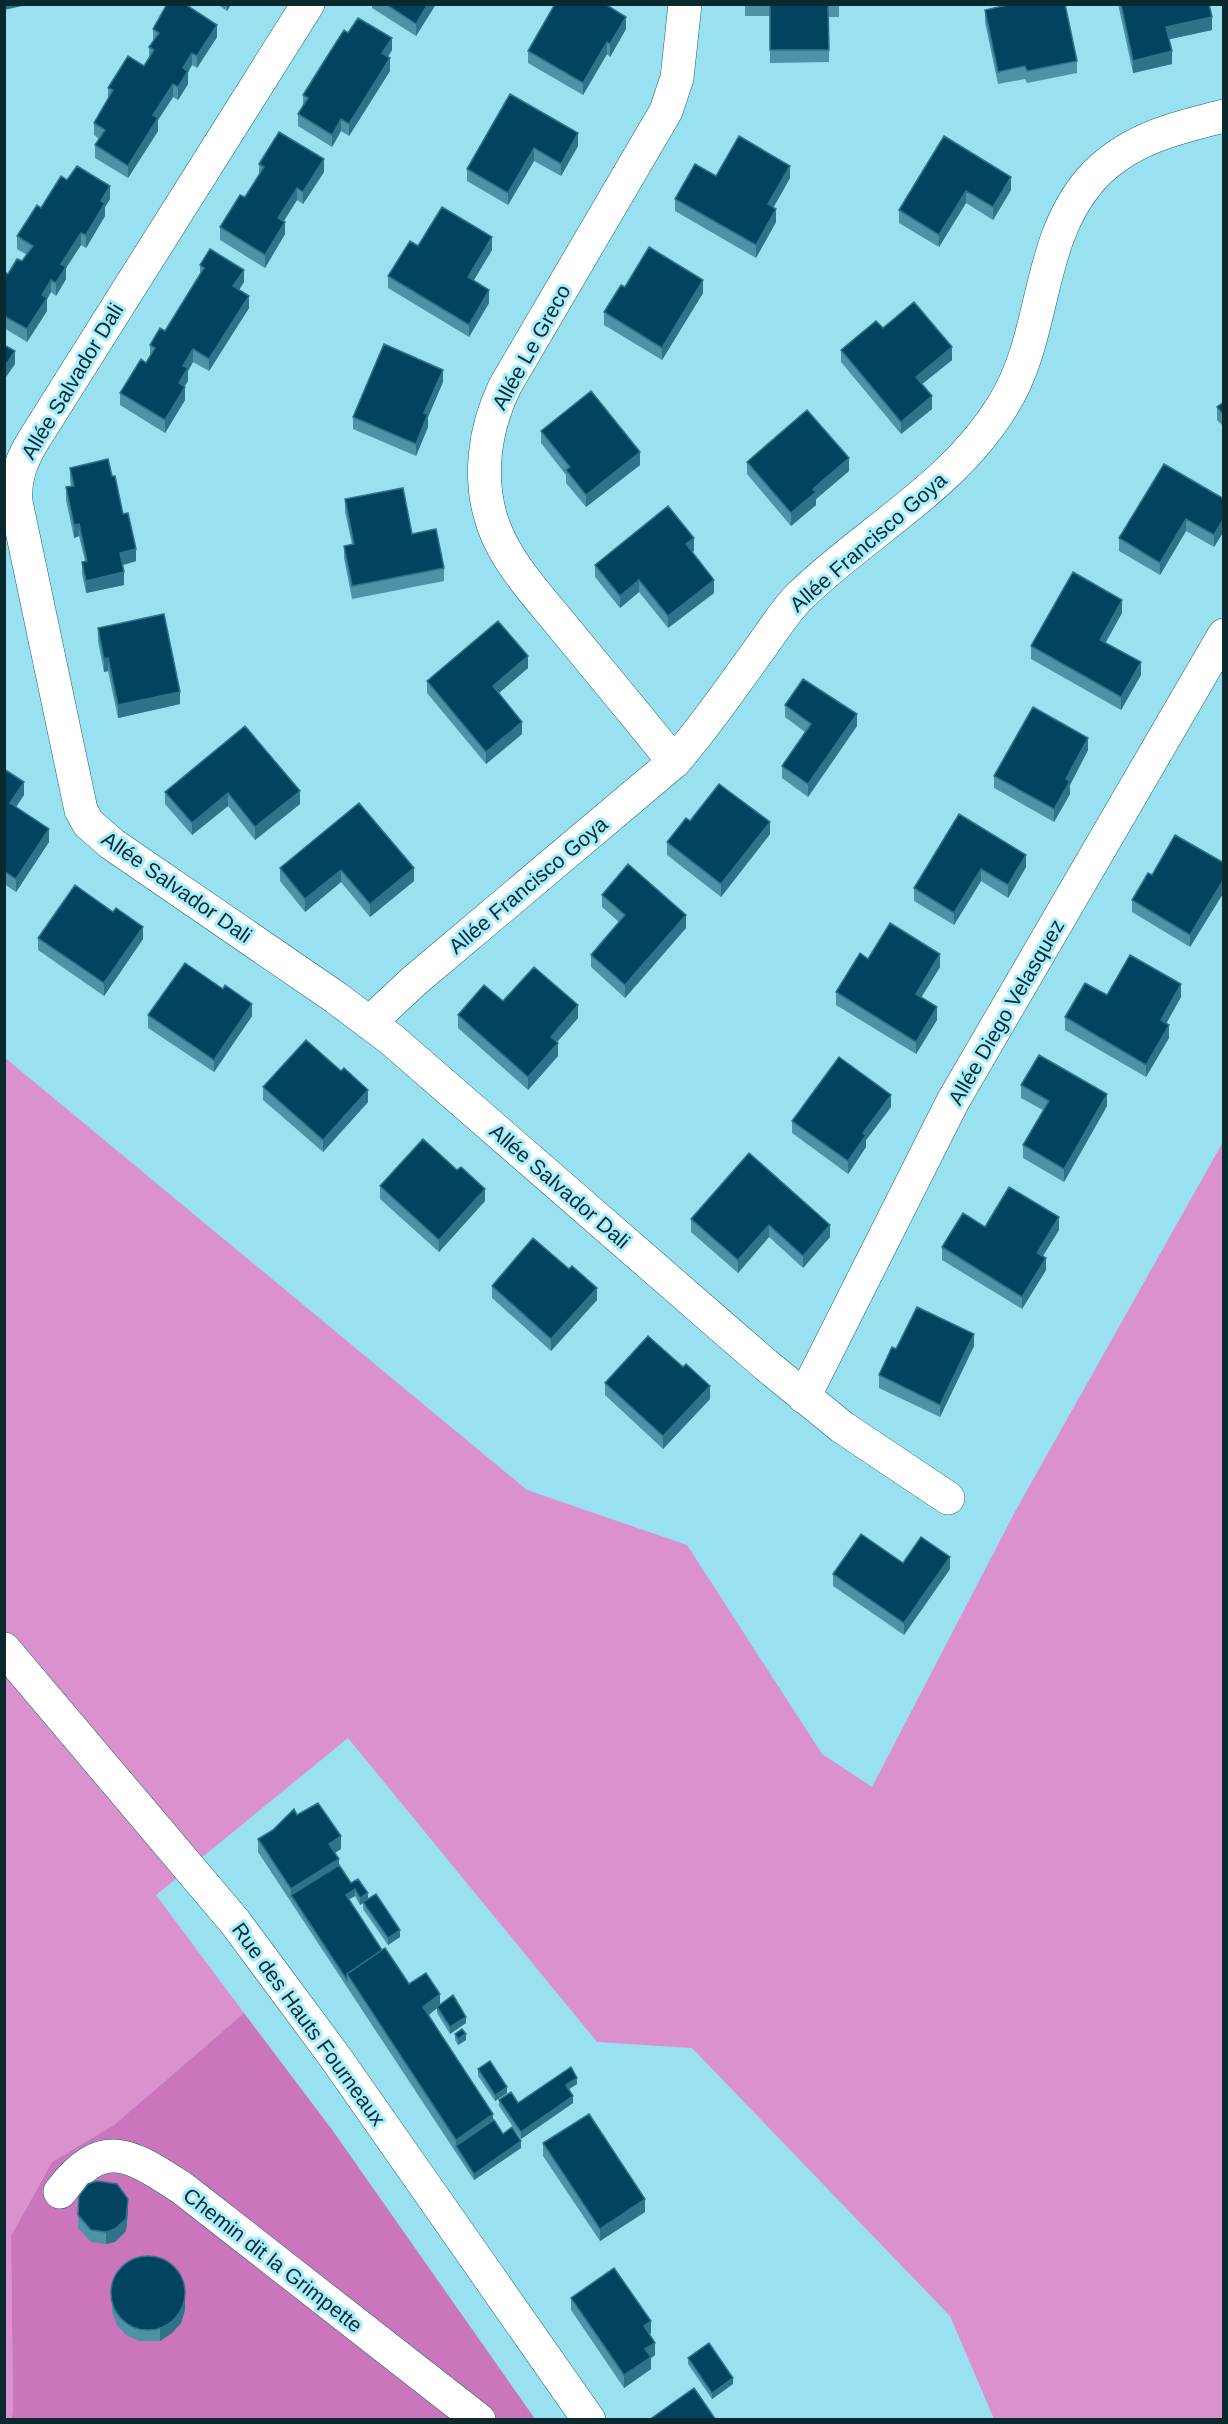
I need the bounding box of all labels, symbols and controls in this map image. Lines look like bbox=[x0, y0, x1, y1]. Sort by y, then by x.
street label: Allée Le Greco bbox=[487, 281, 575, 413]
street label: Allée Salvador Dali bbox=[16, 299, 128, 463]
street label: Allée Francisco Goya bbox=[785, 468, 951, 616]
street label: Allée Francisco Goya bbox=[444, 812, 612, 958]
street label: Allée Salvador Dali bbox=[98, 827, 256, 947]
street label: Allée Diego Velasquez bbox=[944, 915, 1068, 1109]
street label: Allée Salvador Dali bbox=[485, 1119, 635, 1253]
street label: Rue des Hauts Fourneaux bbox=[228, 1918, 391, 2130]
street label: Chemin dit la Grimpette bbox=[179, 2183, 367, 2337]

